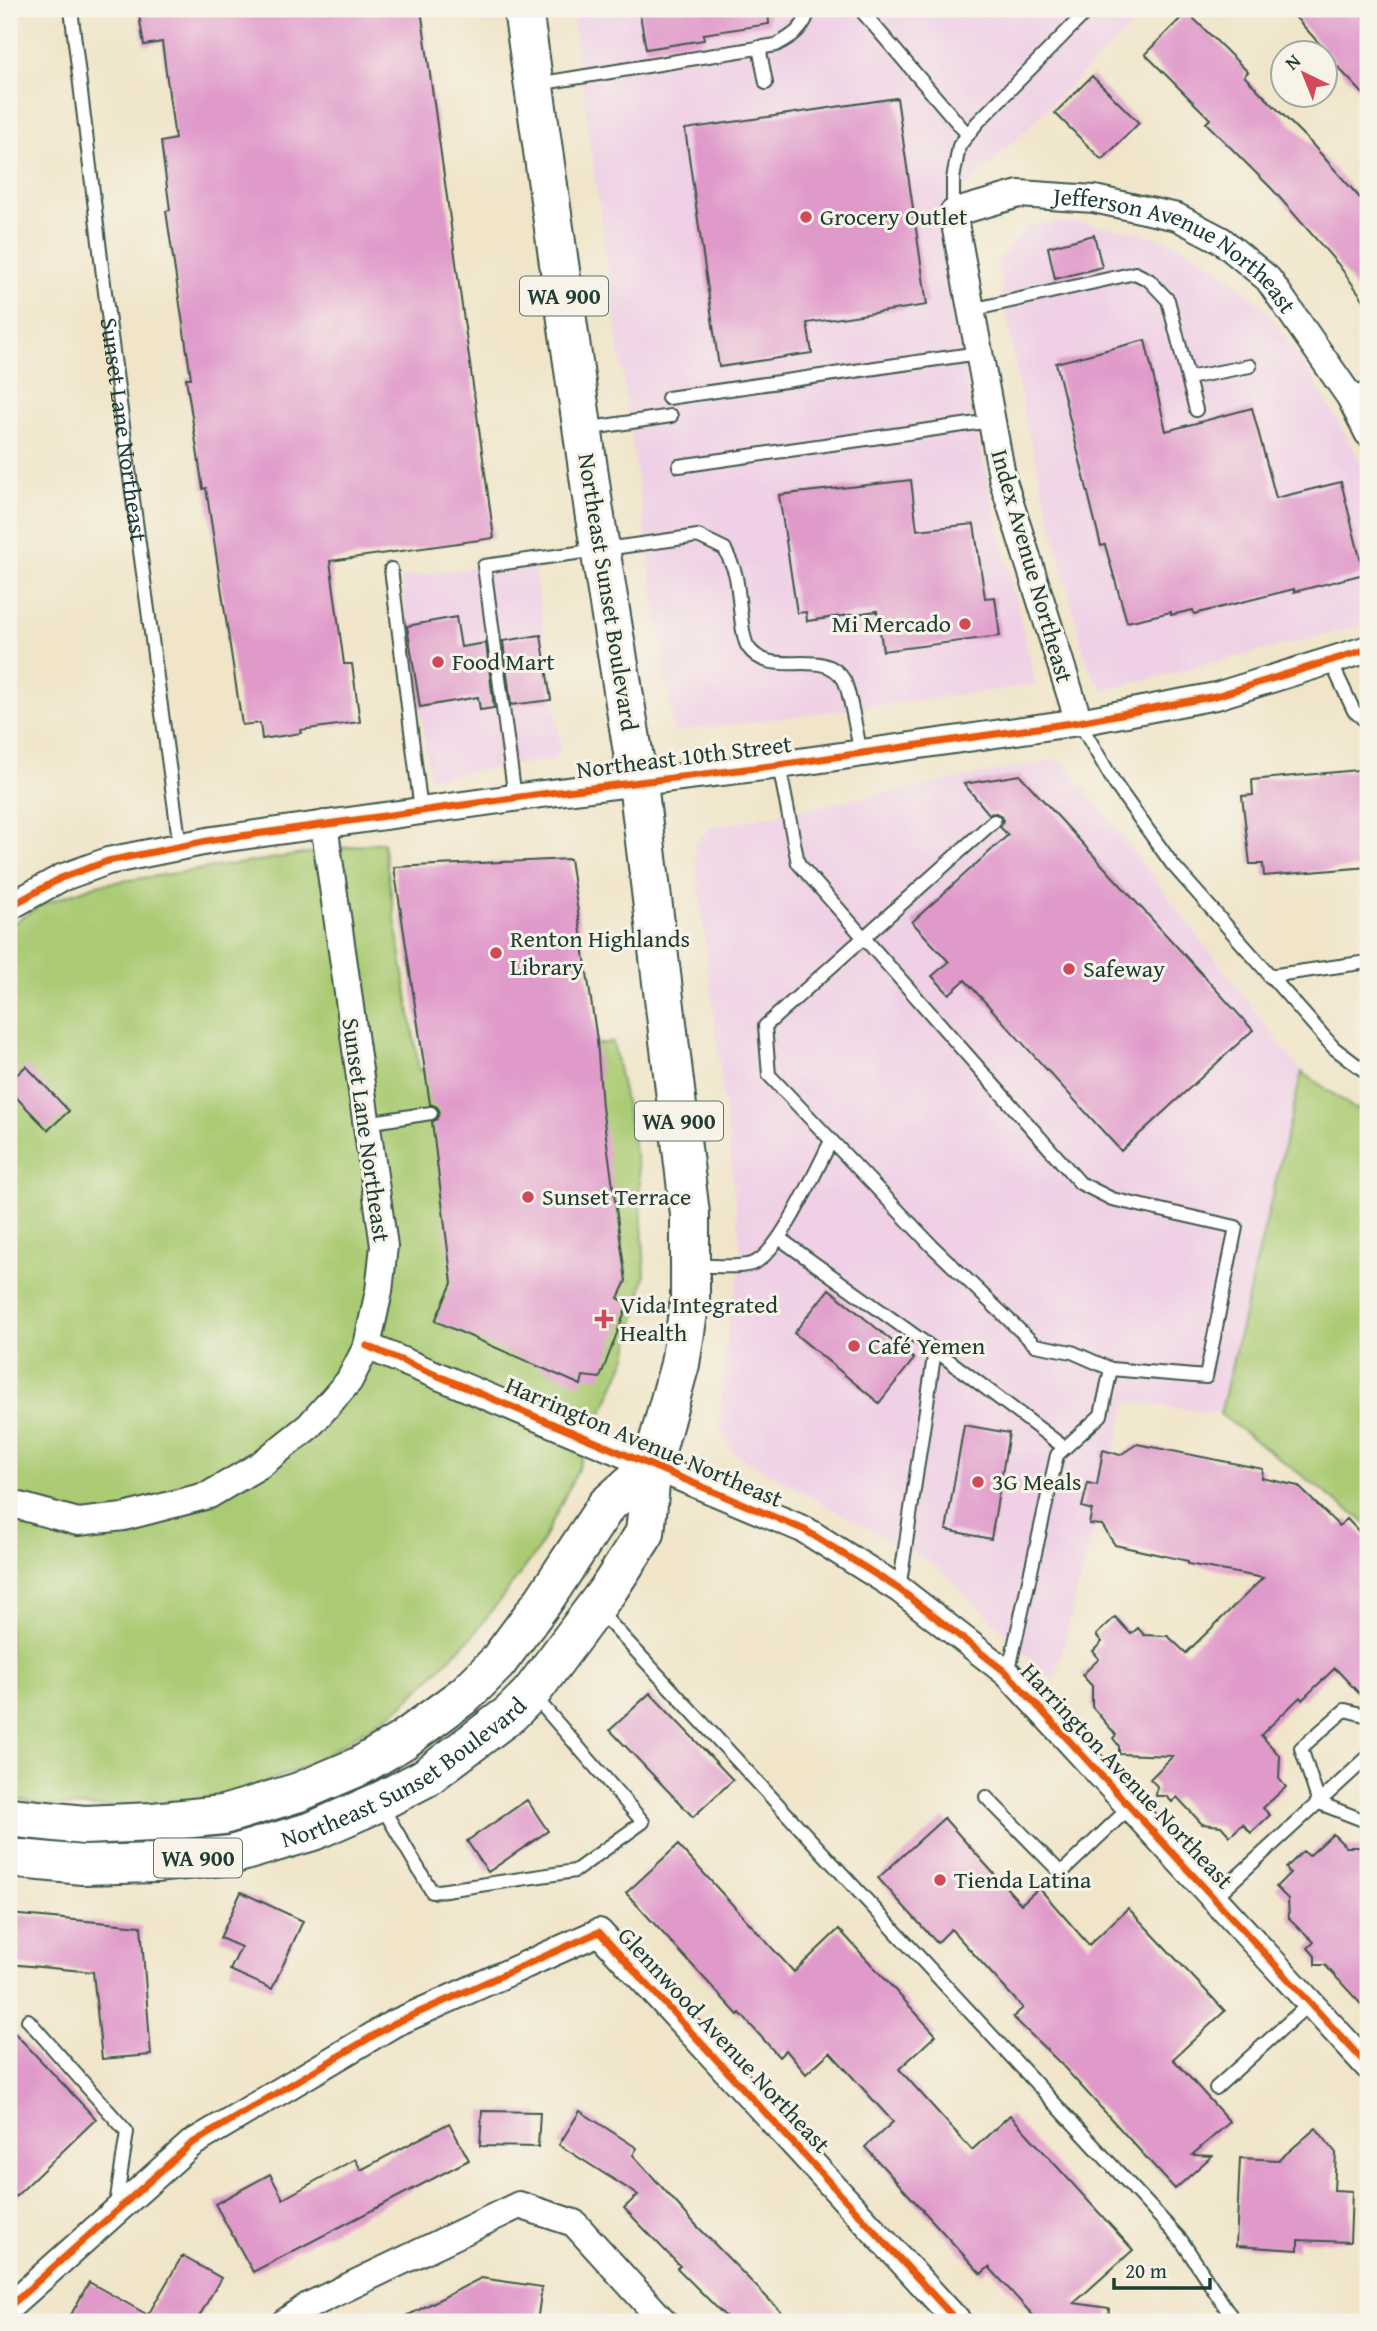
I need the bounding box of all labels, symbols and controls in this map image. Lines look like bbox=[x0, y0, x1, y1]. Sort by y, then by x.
north arrow bbox=[1268, 38, 1338, 108]
text: N bbox=[1278, 47, 1307, 76]
street label: Jefferson Avenue Northeast bbox=[1049, 178, 1305, 321]
place label: Grocery Outlet bbox=[820, 199, 968, 234]
marker: Grocery Outlet bbox=[798, 209, 814, 225]
road number: WA 900 bbox=[520, 276, 608, 316]
street label: Sunset Lane Northeast bbox=[92, 315, 157, 545]
street label: Index Avenue Northeast bbox=[982, 445, 1083, 687]
street label: Northeast Sunset Boulevard bbox=[569, 451, 648, 733]
place label: Mi Mercado bbox=[832, 606, 951, 641]
marker: Mi Mercado bbox=[957, 616, 973, 632]
place label: Food Mart bbox=[452, 644, 555, 679]
marker: Food Mart bbox=[430, 654, 446, 670]
street label: Northeast 10th Street bbox=[574, 726, 794, 787]
place label: Renton Highlands Library bbox=[510, 921, 690, 984]
marker: Renton Highlands Library bbox=[488, 945, 504, 961]
place label: Safeway bbox=[1083, 951, 1165, 986]
marker: Safeway bbox=[1061, 961, 1077, 977]
street label: Sunset Lane Northeast bbox=[333, 1016, 400, 1245]
road number: WA 900 bbox=[635, 1102, 723, 1140]
place label: Sunset Terrace bbox=[542, 1179, 691, 1214]
marker: Sunset Terrace bbox=[520, 1189, 536, 1205]
place label: Vida Integrated Health bbox=[620, 1287, 778, 1350]
marker: Vida Integrated Health bbox=[594, 1309, 614, 1329]
place label: Café Yemen bbox=[868, 1328, 986, 1363]
marker: Café Yemen bbox=[846, 1338, 862, 1354]
street label: Harrington Avenue Northeast bbox=[500, 1367, 789, 1516]
place label: 3G Meals bbox=[992, 1464, 1082, 1499]
marker: 3G Meals bbox=[970, 1474, 986, 1490]
street label: Harrington Avenue Northeast bbox=[1013, 1655, 1242, 1897]
street label: Northeast Sunset Boulevard bbox=[277, 1689, 535, 1856]
road number: WA 900 bbox=[154, 1839, 242, 1878]
place label: Tienda Latina bbox=[954, 1862, 1092, 1897]
marker: Tienda Latina bbox=[932, 1872, 948, 1888]
street label: Glennwood Avenue Northeast bbox=[610, 1919, 839, 2161]
scale bar bbox=[1114, 2247, 1211, 2291]
text: 20 m bbox=[1125, 2255, 1167, 2286]

